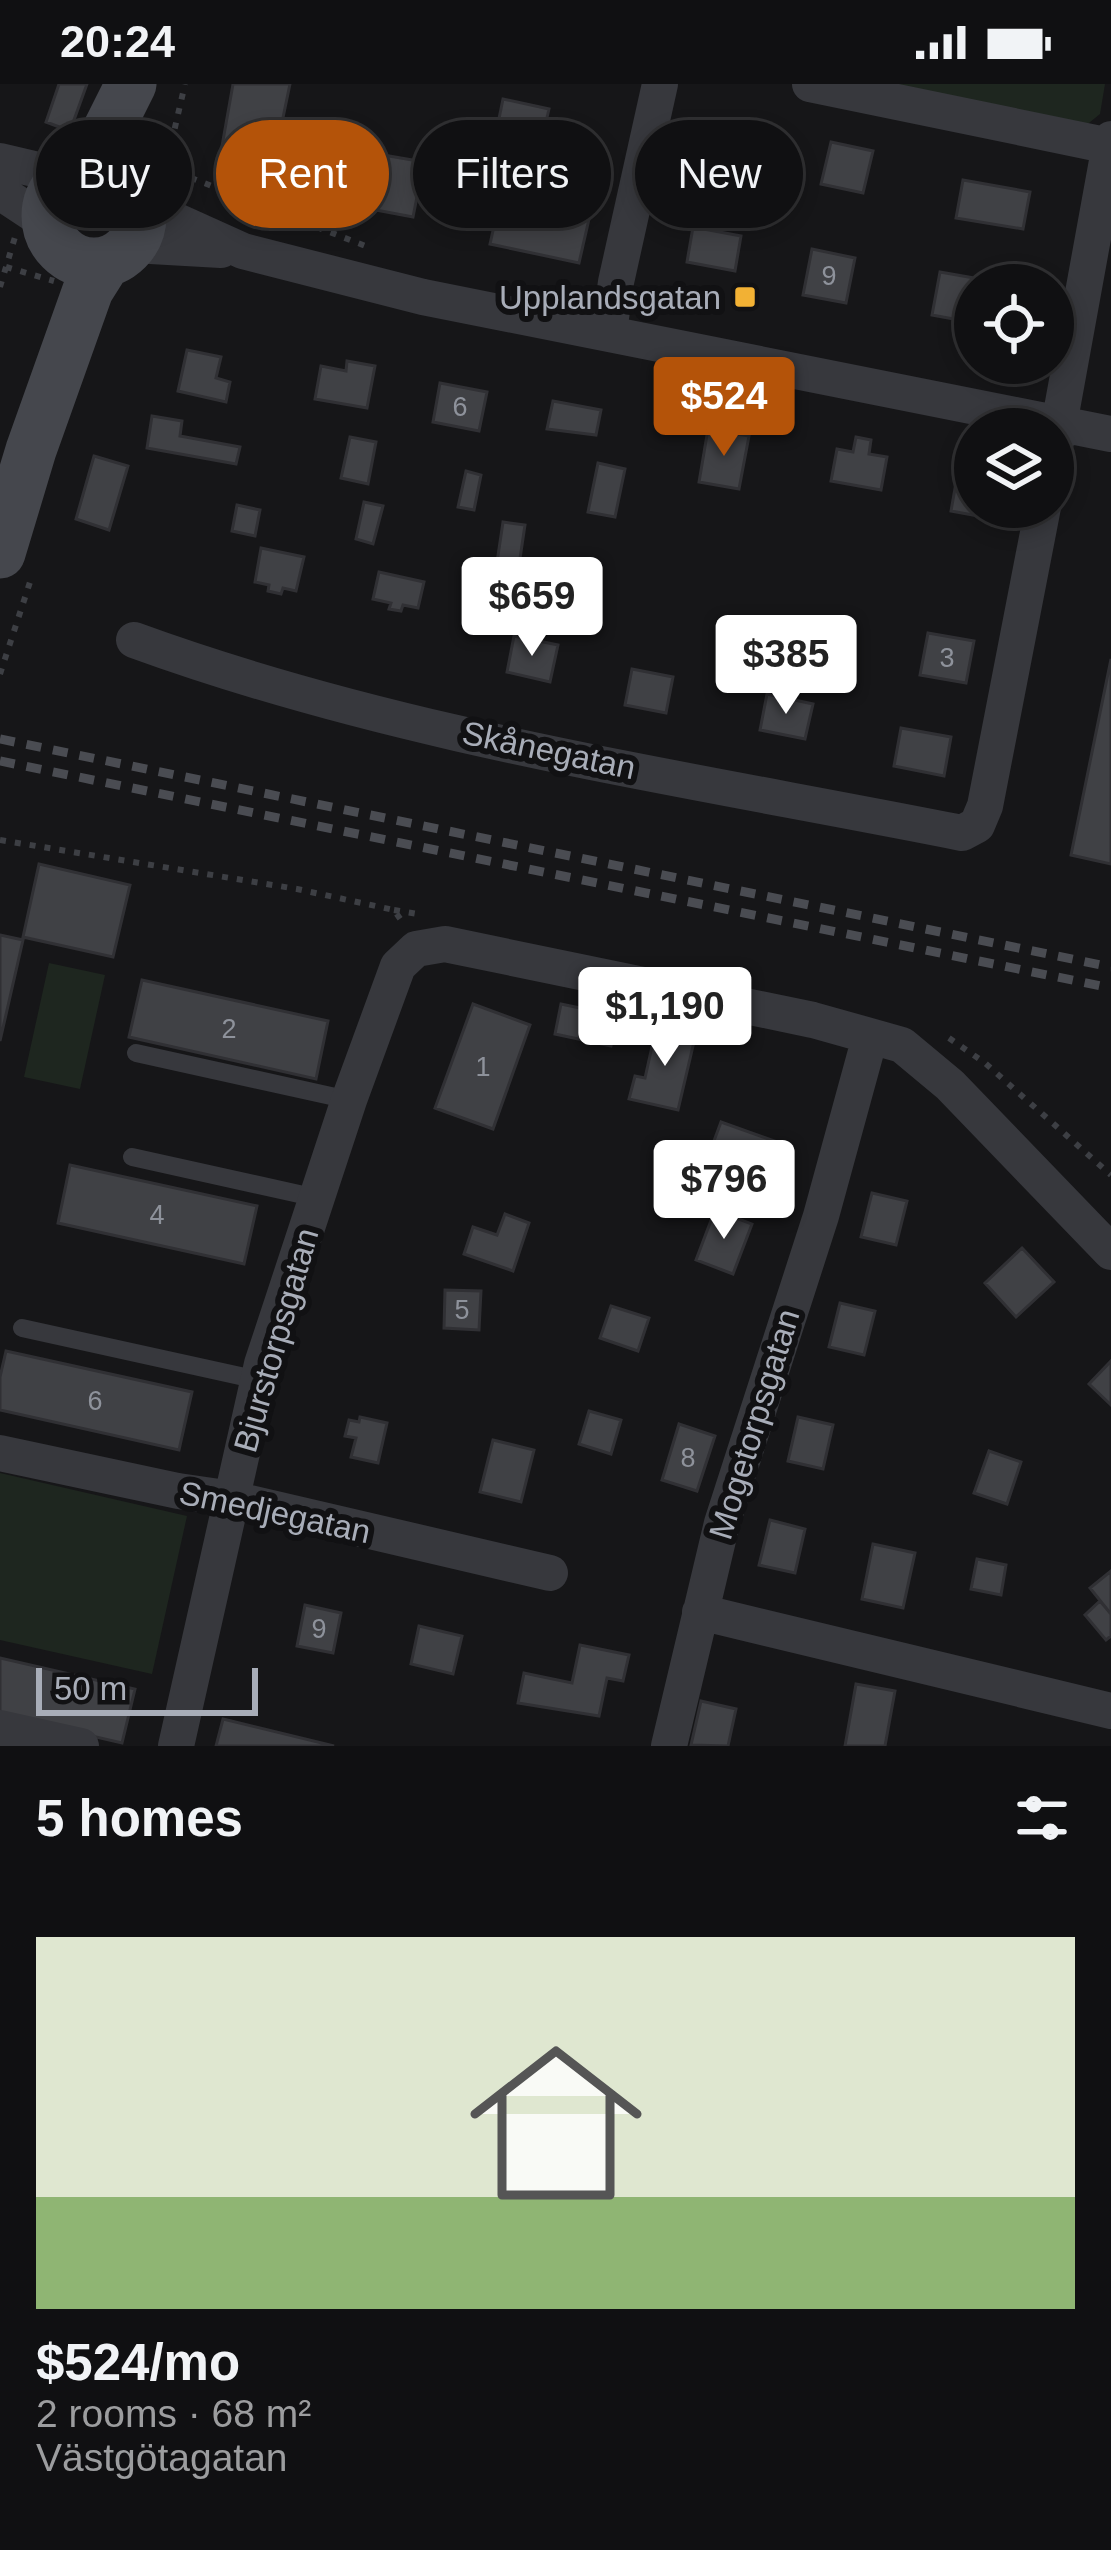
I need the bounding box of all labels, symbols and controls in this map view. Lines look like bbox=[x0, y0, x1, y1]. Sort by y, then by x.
text: 20:24 bbox=[60, 16, 175, 67]
chip: Buy bbox=[36, 120, 192, 228]
chip: Rent bbox=[216, 120, 389, 228]
chip: Filters bbox=[413, 120, 611, 228]
chip: New bbox=[635, 120, 803, 228]
house number: 9 bbox=[821, 261, 837, 291]
map controls bbox=[954, 264, 1074, 528]
button: locate bbox=[954, 264, 1074, 384]
place label: Upplandsgatan bbox=[499, 279, 721, 316]
marker: Upplandsgatan bbox=[732, 284, 758, 310]
pin: $524 bbox=[653, 357, 795, 459]
text: $524 bbox=[681, 374, 767, 417]
house number: 6 bbox=[452, 392, 468, 422]
button: layers bbox=[954, 408, 1074, 528]
pin: $659 bbox=[461, 557, 603, 659]
text: $659 bbox=[489, 574, 575, 617]
pin: $385 bbox=[715, 615, 857, 717]
text: $385 bbox=[743, 632, 829, 675]
house number: 3 bbox=[939, 643, 955, 673]
street label: Skånegatan bbox=[459, 714, 639, 786]
pin: $1,190 bbox=[567, 967, 763, 1069]
text: $1,190 bbox=[605, 984, 725, 1027]
house number: 2 bbox=[221, 1014, 237, 1044]
house number: 1 bbox=[475, 1052, 491, 1082]
pin: $796 bbox=[653, 1140, 795, 1242]
text: $796 bbox=[681, 1157, 767, 1200]
house number: 4 bbox=[149, 1200, 165, 1230]
street label: Bjurstorpsgatan bbox=[226, 1224, 326, 1456]
house number: 5 bbox=[454, 1295, 470, 1325]
street label: Mogetorpsgatan bbox=[701, 1305, 807, 1543]
house number: 6 bbox=[87, 1386, 103, 1416]
house number: 8 bbox=[680, 1443, 696, 1473]
street label: Smedjegatan bbox=[176, 1474, 374, 1550]
house number: 9 bbox=[311, 1614, 327, 1644]
scale bar bbox=[36, 1662, 258, 1715]
text: 50 m bbox=[54, 1670, 127, 1707]
icon: filters bbox=[1009, 1785, 1075, 1851]
text: 5 homes bbox=[36, 1790, 243, 1847]
icon: home bbox=[448, 2015, 664, 2231]
text: $524/mo bbox=[36, 2334, 240, 2391]
text: 2 rooms · 68 m² bbox=[36, 2392, 311, 2435]
text: Västgötagatan bbox=[36, 2436, 288, 2479]

